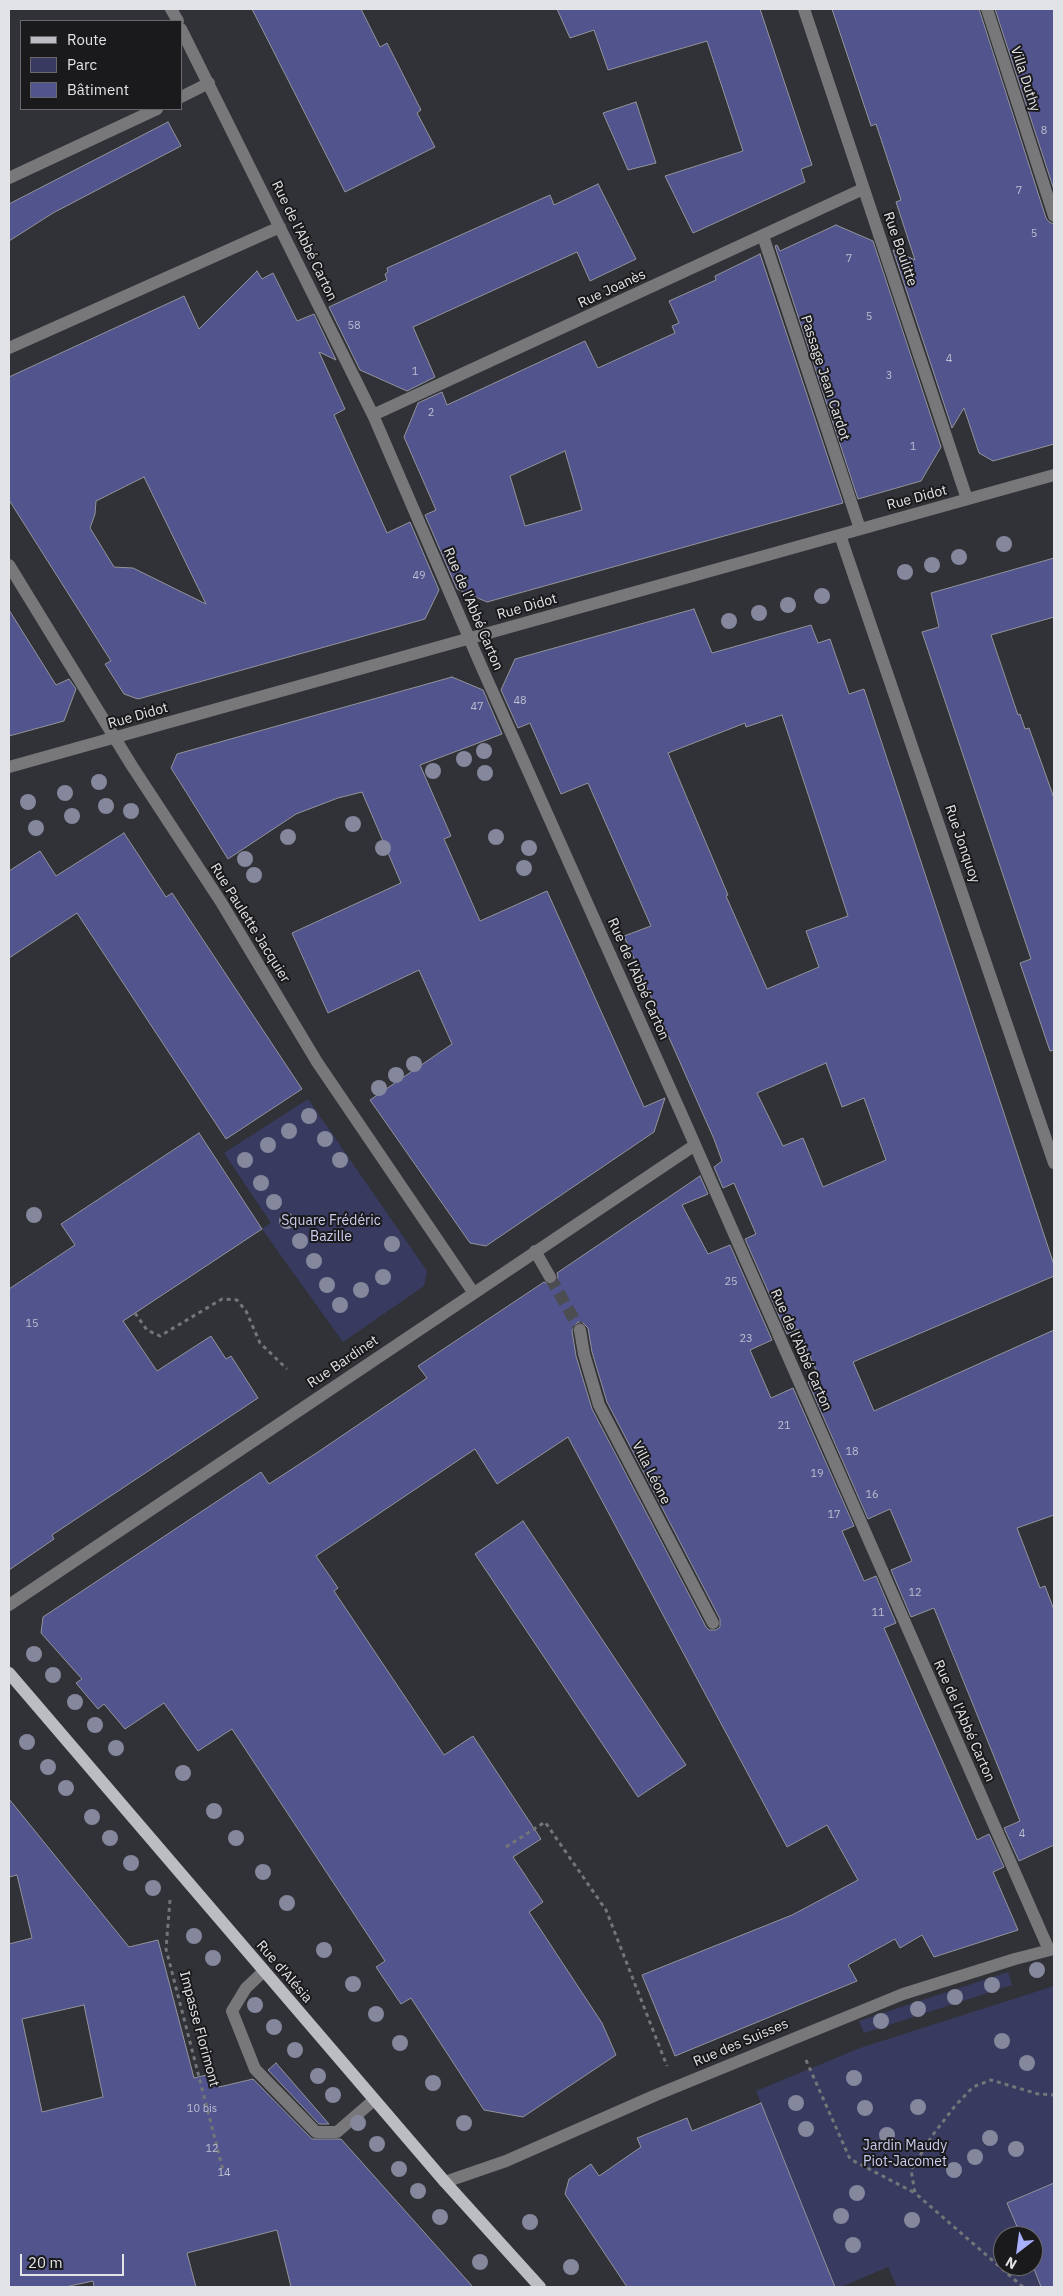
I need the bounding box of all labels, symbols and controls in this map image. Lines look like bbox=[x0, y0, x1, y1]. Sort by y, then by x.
legend bbox=[20, 20, 182, 110]
text: Route bbox=[67, 30, 107, 49]
street label: Villa Duthy bbox=[1007, 44, 1043, 114]
text: Parc bbox=[67, 55, 97, 74]
text: Bâtiment bbox=[67, 80, 129, 99]
house number: 8 bbox=[1041, 124, 1047, 138]
street label: Rue de l'Abbé Carton bbox=[268, 178, 340, 304]
house number: 7 bbox=[1016, 184, 1022, 198]
street label: Rue Boulitte bbox=[879, 210, 921, 288]
house number: 5 bbox=[1031, 227, 1037, 241]
house number: 7 bbox=[846, 252, 852, 266]
street label: Rue Joanès bbox=[575, 266, 649, 312]
house number: 5 bbox=[866, 310, 872, 324]
street label: Passage Jean Cardot bbox=[797, 313, 853, 443]
house number: 58 bbox=[347, 319, 361, 333]
house number: 4 bbox=[946, 352, 952, 366]
house number: 1 bbox=[412, 365, 418, 379]
house number: 3 bbox=[886, 369, 892, 383]
house number: 2 bbox=[428, 406, 434, 420]
house number: 1 bbox=[910, 440, 916, 454]
street label: Rue Didot bbox=[885, 482, 949, 514]
street label: Rue de l'Abbé Carton bbox=[440, 545, 506, 673]
house number: 49 bbox=[412, 569, 426, 583]
street label: Rue Didot bbox=[495, 590, 559, 624]
house number: 48 bbox=[513, 694, 527, 708]
street label: Rue Didot bbox=[106, 699, 170, 733]
house number: 47 bbox=[470, 700, 484, 714]
street label: Rue Jonquoy bbox=[941, 803, 983, 885]
street label: Rue Paulette Jacquier bbox=[206, 860, 294, 986]
street label: Rue de l'Abbé Carton bbox=[604, 915, 672, 1043]
park label: Square Frédéric Bazille bbox=[281, 1213, 381, 1246]
house number: 25 bbox=[724, 1275, 738, 1289]
street label: Rue de l'Abbé Carton bbox=[767, 1286, 835, 1414]
house number: 15 bbox=[25, 1317, 39, 1331]
street label: Rue Bardinet bbox=[304, 1332, 382, 1392]
house number: 23 bbox=[739, 1332, 753, 1346]
house number: 21 bbox=[777, 1419, 791, 1433]
street label: Villa Léone bbox=[628, 1439, 674, 1507]
house number: 18 bbox=[845, 1445, 859, 1459]
house number: 19 bbox=[810, 1467, 824, 1481]
house number: 16 bbox=[865, 1488, 879, 1502]
house number: 17 bbox=[827, 1508, 841, 1522]
house number: 12 bbox=[908, 1586, 922, 1600]
house number: 11 bbox=[871, 1606, 885, 1620]
street label: Rue de l'Abbé Carton bbox=[930, 1657, 998, 1785]
house number: 4 bbox=[1019, 1827, 1025, 1841]
street label: Rue d'Alésia bbox=[252, 1937, 316, 2007]
street label: Impasse Florimont bbox=[175, 1969, 223, 2089]
street label: Rue des Suisses bbox=[691, 2015, 791, 2071]
house number: 10 bis bbox=[187, 2102, 217, 2116]
park label: Jardin Maudy Piot-Jacomet bbox=[863, 2138, 947, 2170]
house number: 12 bbox=[205, 2142, 219, 2156]
house number: 14 bbox=[217, 2166, 231, 2180]
north arrow bbox=[993, 2226, 1043, 2276]
scale bar bbox=[22, 2244, 126, 2276]
text: 20 m bbox=[28, 2253, 63, 2272]
text: N bbox=[1002, 2253, 1020, 2273]

